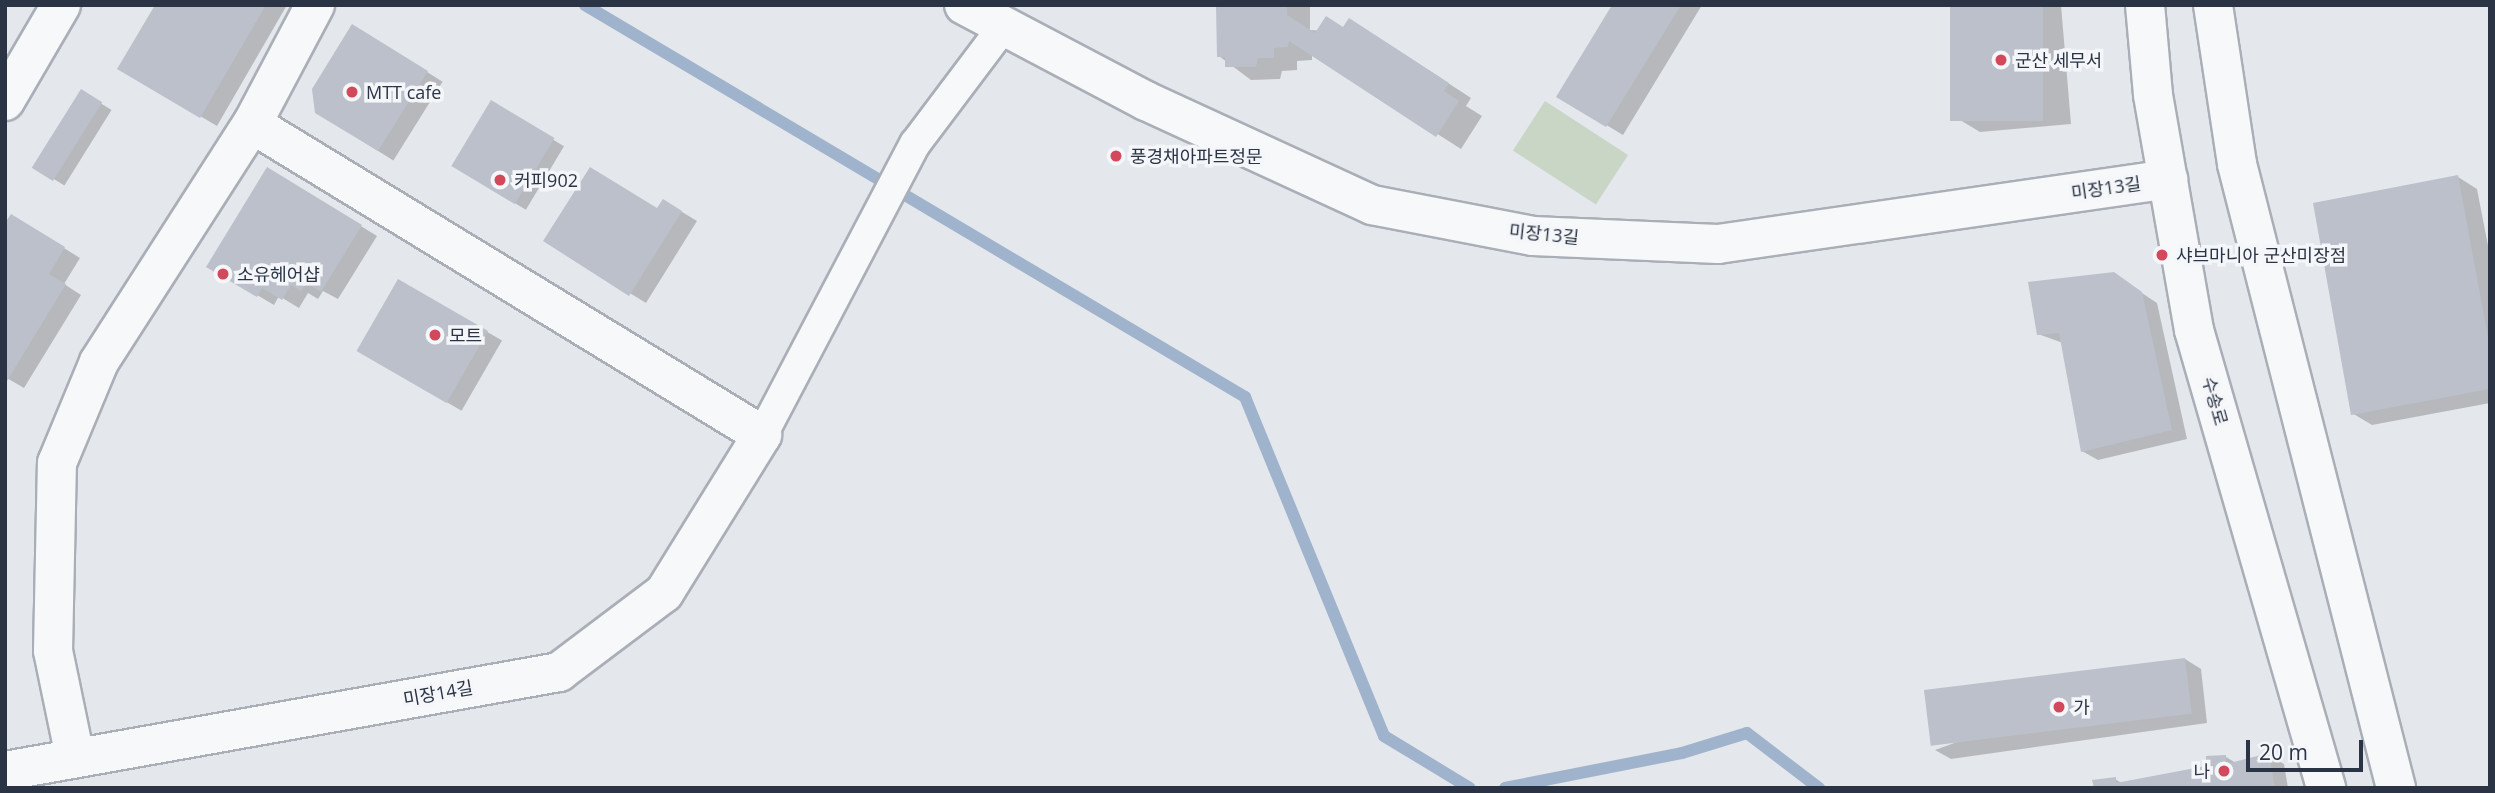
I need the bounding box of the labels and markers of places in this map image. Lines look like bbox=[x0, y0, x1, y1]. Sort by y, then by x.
place label: 군산 세무서 bbox=[2015, 49, 2102, 71]
marker: 군산 세무서 bbox=[1993, 52, 2009, 68]
place label: MTT cafe bbox=[366, 81, 441, 103]
marker: MTT cafe bbox=[344, 84, 360, 100]
place label: 풍경채아파트정문 bbox=[1130, 145, 1262, 167]
marker: 풍경채아파트정문 bbox=[1108, 148, 1124, 164]
place label: 커피902 bbox=[514, 169, 578, 191]
marker: 커피902 bbox=[492, 172, 508, 188]
place label: 샤브마니아 군산미장점 bbox=[2176, 244, 2346, 266]
marker: 샤브마니아 군산미장점 bbox=[2154, 247, 2170, 263]
place label: 소유헤어샵 bbox=[237, 263, 320, 285]
marker: 소유헤어샵 bbox=[215, 266, 231, 282]
place label: 모트 bbox=[449, 324, 482, 346]
marker: 모트 bbox=[427, 327, 443, 343]
place label: 가 bbox=[2073, 696, 2090, 718]
marker: 가 bbox=[2051, 699, 2067, 715]
place label: 나 bbox=[2193, 760, 2210, 782]
marker: 나 bbox=[2216, 763, 2232, 779]

